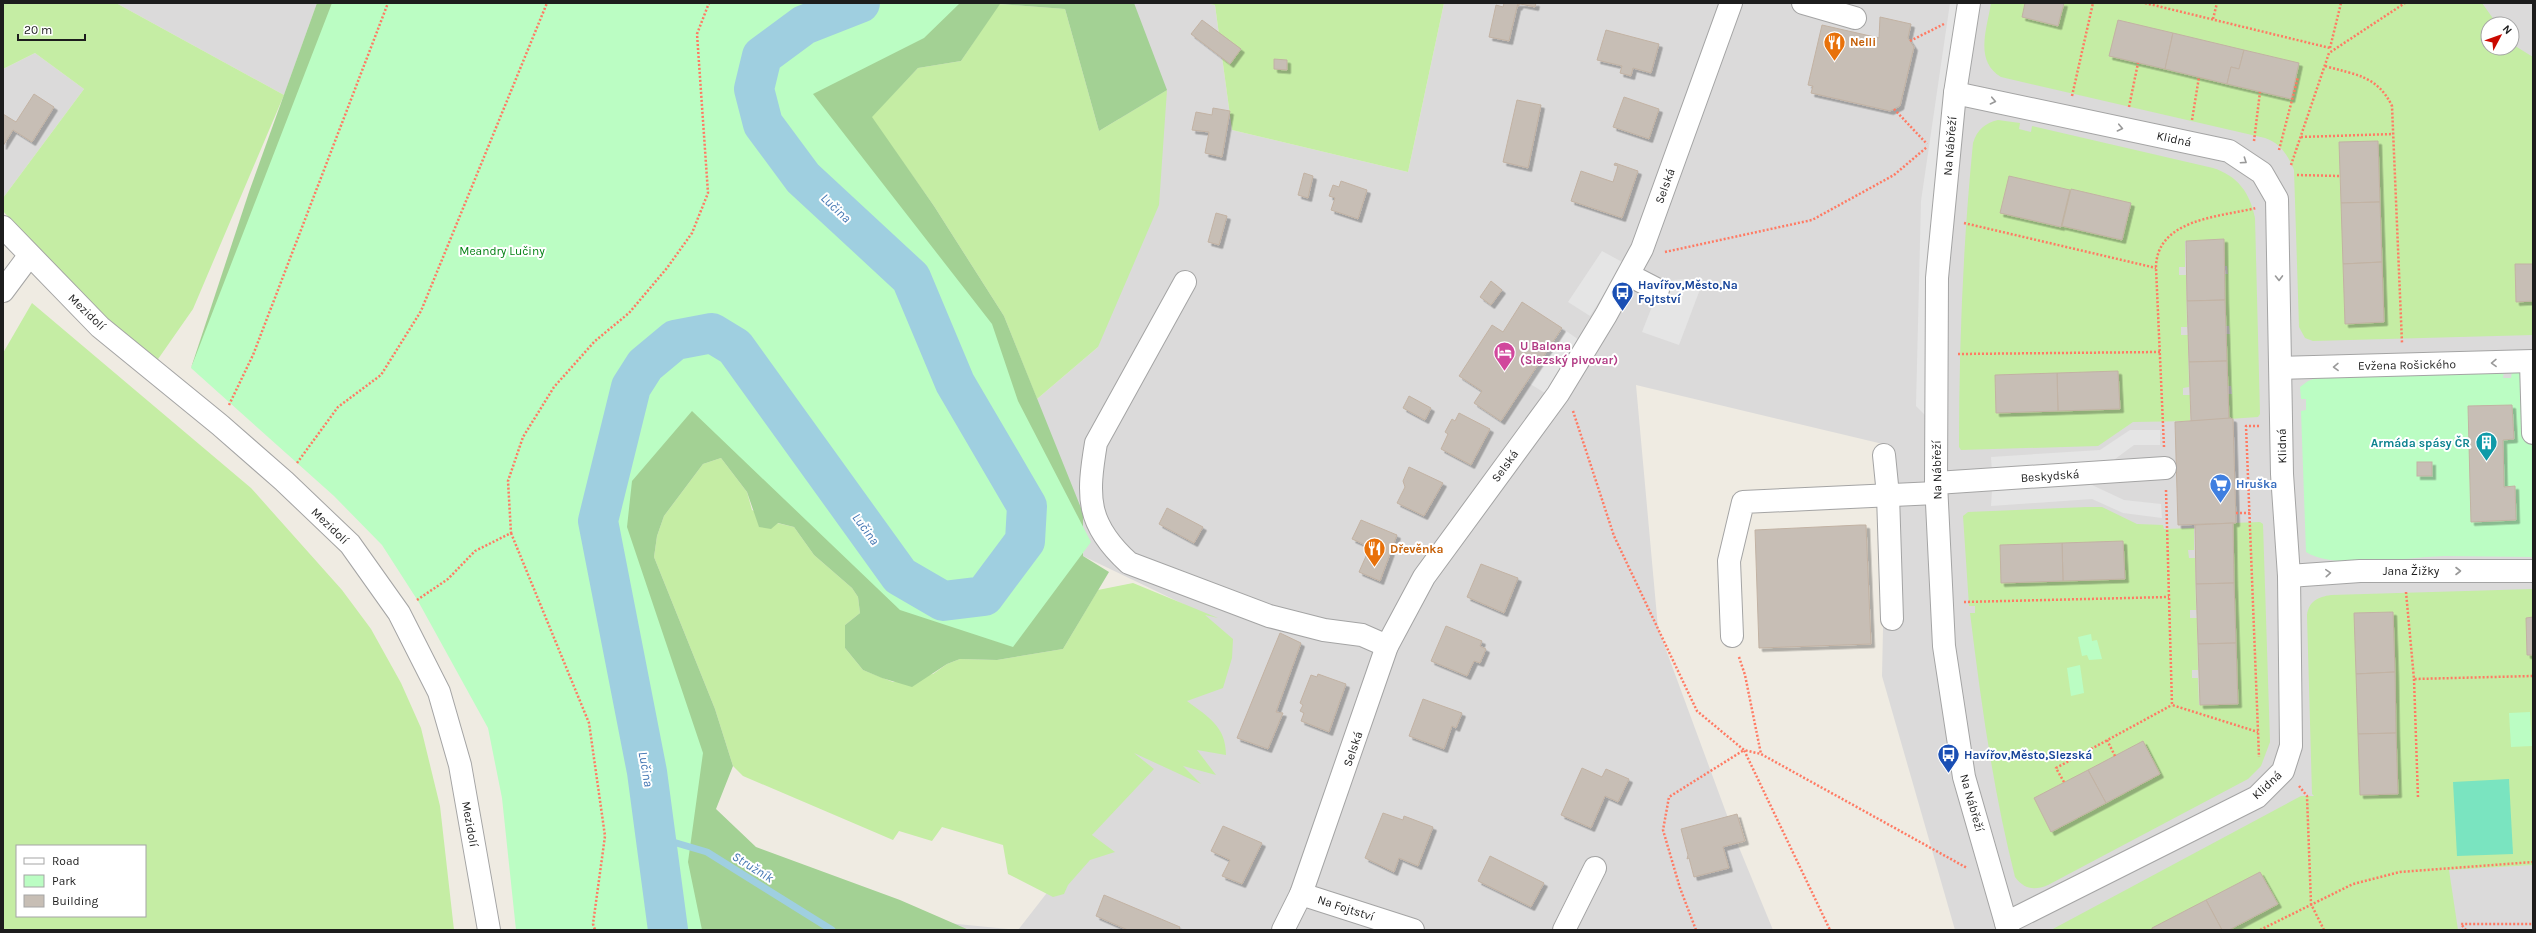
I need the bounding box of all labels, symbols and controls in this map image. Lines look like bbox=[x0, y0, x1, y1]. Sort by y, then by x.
scale bar bbox=[18, 16, 85, 42]
north arrow bbox=[2480, 16, 2520, 56]
text: 20 m bbox=[24, 23, 52, 37]
text: N bbox=[2500, 23, 2515, 37]
restaurant icon: Nelli bbox=[1822, 29, 1848, 62]
place label: Nelli bbox=[1850, 35, 1876, 49]
one-way arrow bbox=[1990, 97, 1996, 105]
street label: Na Nábřeží bbox=[1940, 115, 1960, 176]
one-way arrow bbox=[2117, 123, 2123, 131]
street label: Klidná bbox=[2155, 128, 2193, 150]
one-way arrow bbox=[2240, 156, 2247, 163]
street label: Selská bbox=[1652, 166, 1678, 206]
water label: Lučina bbox=[818, 190, 854, 226]
park label: Meandry Lučiny bbox=[459, 244, 545, 258]
one-way arrow bbox=[2275, 275, 2283, 281]
place label: Havířov,Město,Na Fojtství bbox=[1638, 278, 1738, 306]
bus stop icon: Havířov,Město,Na Fojtství bbox=[1610, 279, 1636, 312]
street label: Mezidolí bbox=[66, 291, 109, 333]
place label: U Balona (Slezský pivovar) bbox=[1520, 339, 1618, 367]
hotel icon: U Balona (Slezský pivovar) bbox=[1492, 340, 1518, 373]
street label: Evžena Rošického bbox=[2358, 357, 2456, 373]
one-way arrow bbox=[2491, 358, 2497, 367]
one-way arrow bbox=[2333, 362, 2339, 371]
street label: Klidná bbox=[2275, 428, 2289, 464]
building icon: Armáda spásy ČR bbox=[2473, 430, 2499, 463]
place label: Armáda spásy ČR bbox=[2371, 435, 2470, 450]
street label: Na Nábřeží bbox=[1929, 440, 1945, 500]
street label: Selská bbox=[1489, 447, 1521, 485]
street label: Beskydská bbox=[2020, 467, 2080, 485]
supermarket icon: Hruška bbox=[2207, 471, 2233, 504]
place label: Hruška bbox=[2236, 477, 2277, 491]
street label: Mezidolí bbox=[309, 505, 352, 547]
water label: Lučina bbox=[849, 510, 883, 548]
restaurant icon: Dřevěnka bbox=[1361, 536, 1387, 569]
place label: Dřevěnka bbox=[1390, 542, 1444, 556]
street label: Jana Žižky bbox=[2383, 563, 2440, 578]
one-way arrow bbox=[2455, 567, 2461, 575]
one-way arrow bbox=[2325, 569, 2331, 578]
street label: Selská bbox=[1340, 729, 1366, 769]
bus stop icon: Havířov,Město,Slezská bbox=[1936, 742, 1962, 775]
place label: Havířov,Město,Slezská bbox=[1964, 748, 2092, 762]
water label: Lučina bbox=[636, 750, 657, 788]
street label: Klidná bbox=[2249, 768, 2285, 802]
street label: Na Nábřeží bbox=[1957, 773, 1987, 834]
street label: Mezidolí bbox=[459, 800, 481, 848]
legend bbox=[16, 845, 146, 917]
water label: Stružník bbox=[730, 849, 777, 886]
text: Road bbox=[52, 854, 80, 868]
text: Park bbox=[52, 874, 77, 888]
street label: Na Fojtství bbox=[1316, 892, 1377, 924]
text: Building bbox=[52, 894, 99, 908]

